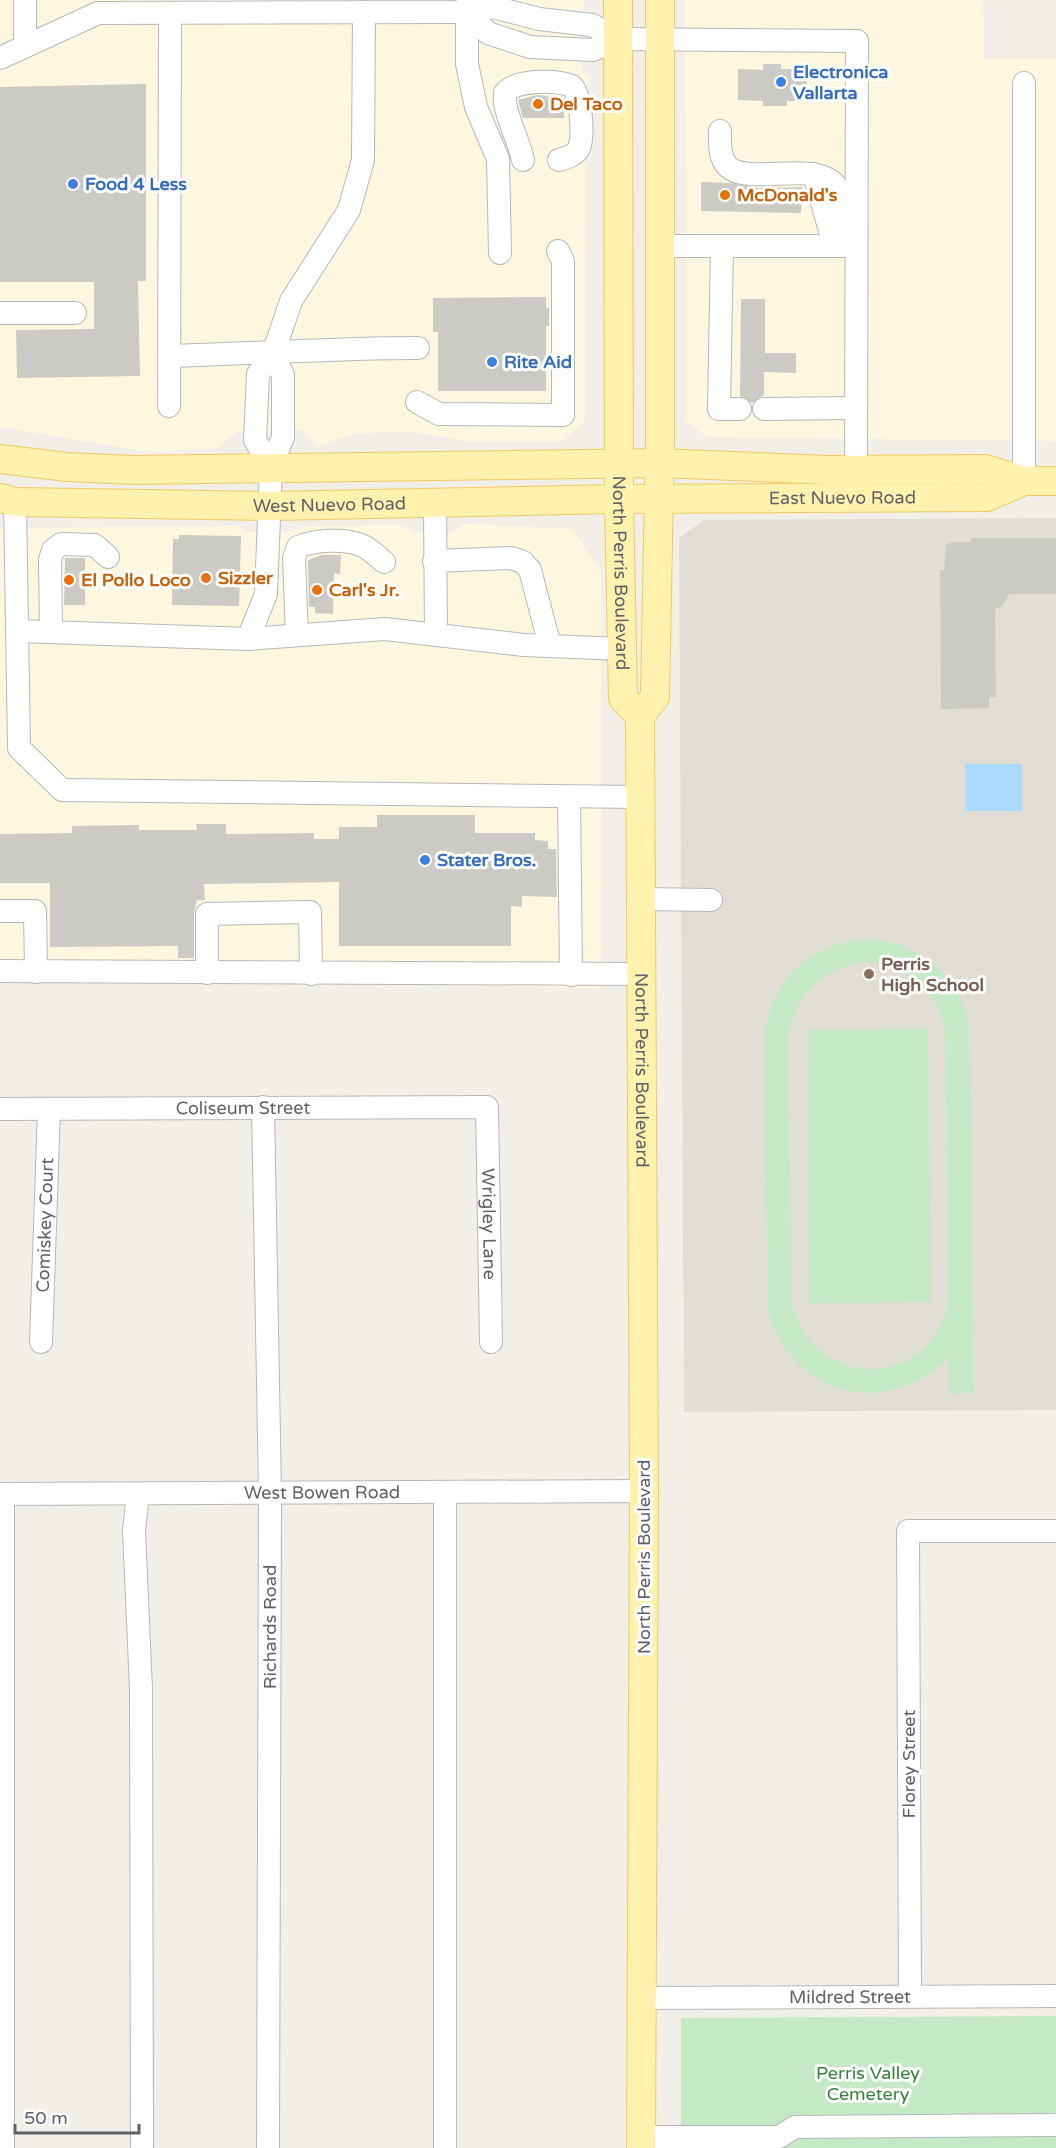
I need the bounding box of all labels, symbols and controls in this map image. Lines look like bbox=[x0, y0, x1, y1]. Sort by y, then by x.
place label: Electronica Vallarta bbox=[793, 61, 888, 104]
marker: Electronica Vallarta bbox=[774, 75, 788, 89]
place label: Del Taco bbox=[550, 93, 623, 115]
marker: Del Taco bbox=[531, 97, 545, 111]
place label: Food 4 Less bbox=[85, 173, 187, 195]
marker: Food 4 Less bbox=[66, 177, 80, 191]
place label: McDonald's bbox=[737, 184, 838, 206]
marker: McDonald's bbox=[718, 188, 732, 202]
place label: Rite Aid bbox=[504, 351, 572, 373]
marker: Rite Aid bbox=[485, 355, 499, 369]
street label: North Perris Boulevard bbox=[608, 476, 633, 671]
street label: East Nuevo Road bbox=[769, 486, 916, 509]
street label: West Nuevo Road bbox=[253, 492, 406, 517]
place label: Sizzler bbox=[218, 567, 274, 589]
place label: El Pollo Loco bbox=[81, 569, 191, 591]
marker: Sizzler bbox=[199, 571, 213, 585]
marker: El Pollo Loco bbox=[62, 573, 76, 587]
place label: Carl's Jr. bbox=[329, 579, 400, 601]
marker: Carl's Jr. bbox=[310, 583, 324, 597]
place label: Stater Bros. bbox=[437, 849, 536, 871]
marker: Stater Bros. bbox=[418, 853, 432, 867]
place label: Perris High School bbox=[881, 953, 984, 996]
marker: Perris High School bbox=[862, 967, 876, 981]
street label: North Perris Boulevard bbox=[630, 973, 653, 1168]
street label: Coliseum Street bbox=[176, 1097, 311, 1119]
street label: Comiskey Court bbox=[32, 1157, 58, 1293]
street label: Wrigley Lane bbox=[477, 1168, 501, 1280]
street label: North Perris Boulevard bbox=[633, 1460, 655, 1654]
street label: West Bowen Road bbox=[244, 1481, 400, 1504]
street label: Richards Road bbox=[259, 1565, 281, 1689]
street label: Florey Street bbox=[898, 1710, 920, 1818]
street label: Mildred Street bbox=[789, 1986, 911, 2008]
park label: Perris Valley Cemetery bbox=[816, 2062, 920, 2105]
scale bar bbox=[15, 2097, 140, 2135]
text: 50 m bbox=[24, 2107, 68, 2129]

